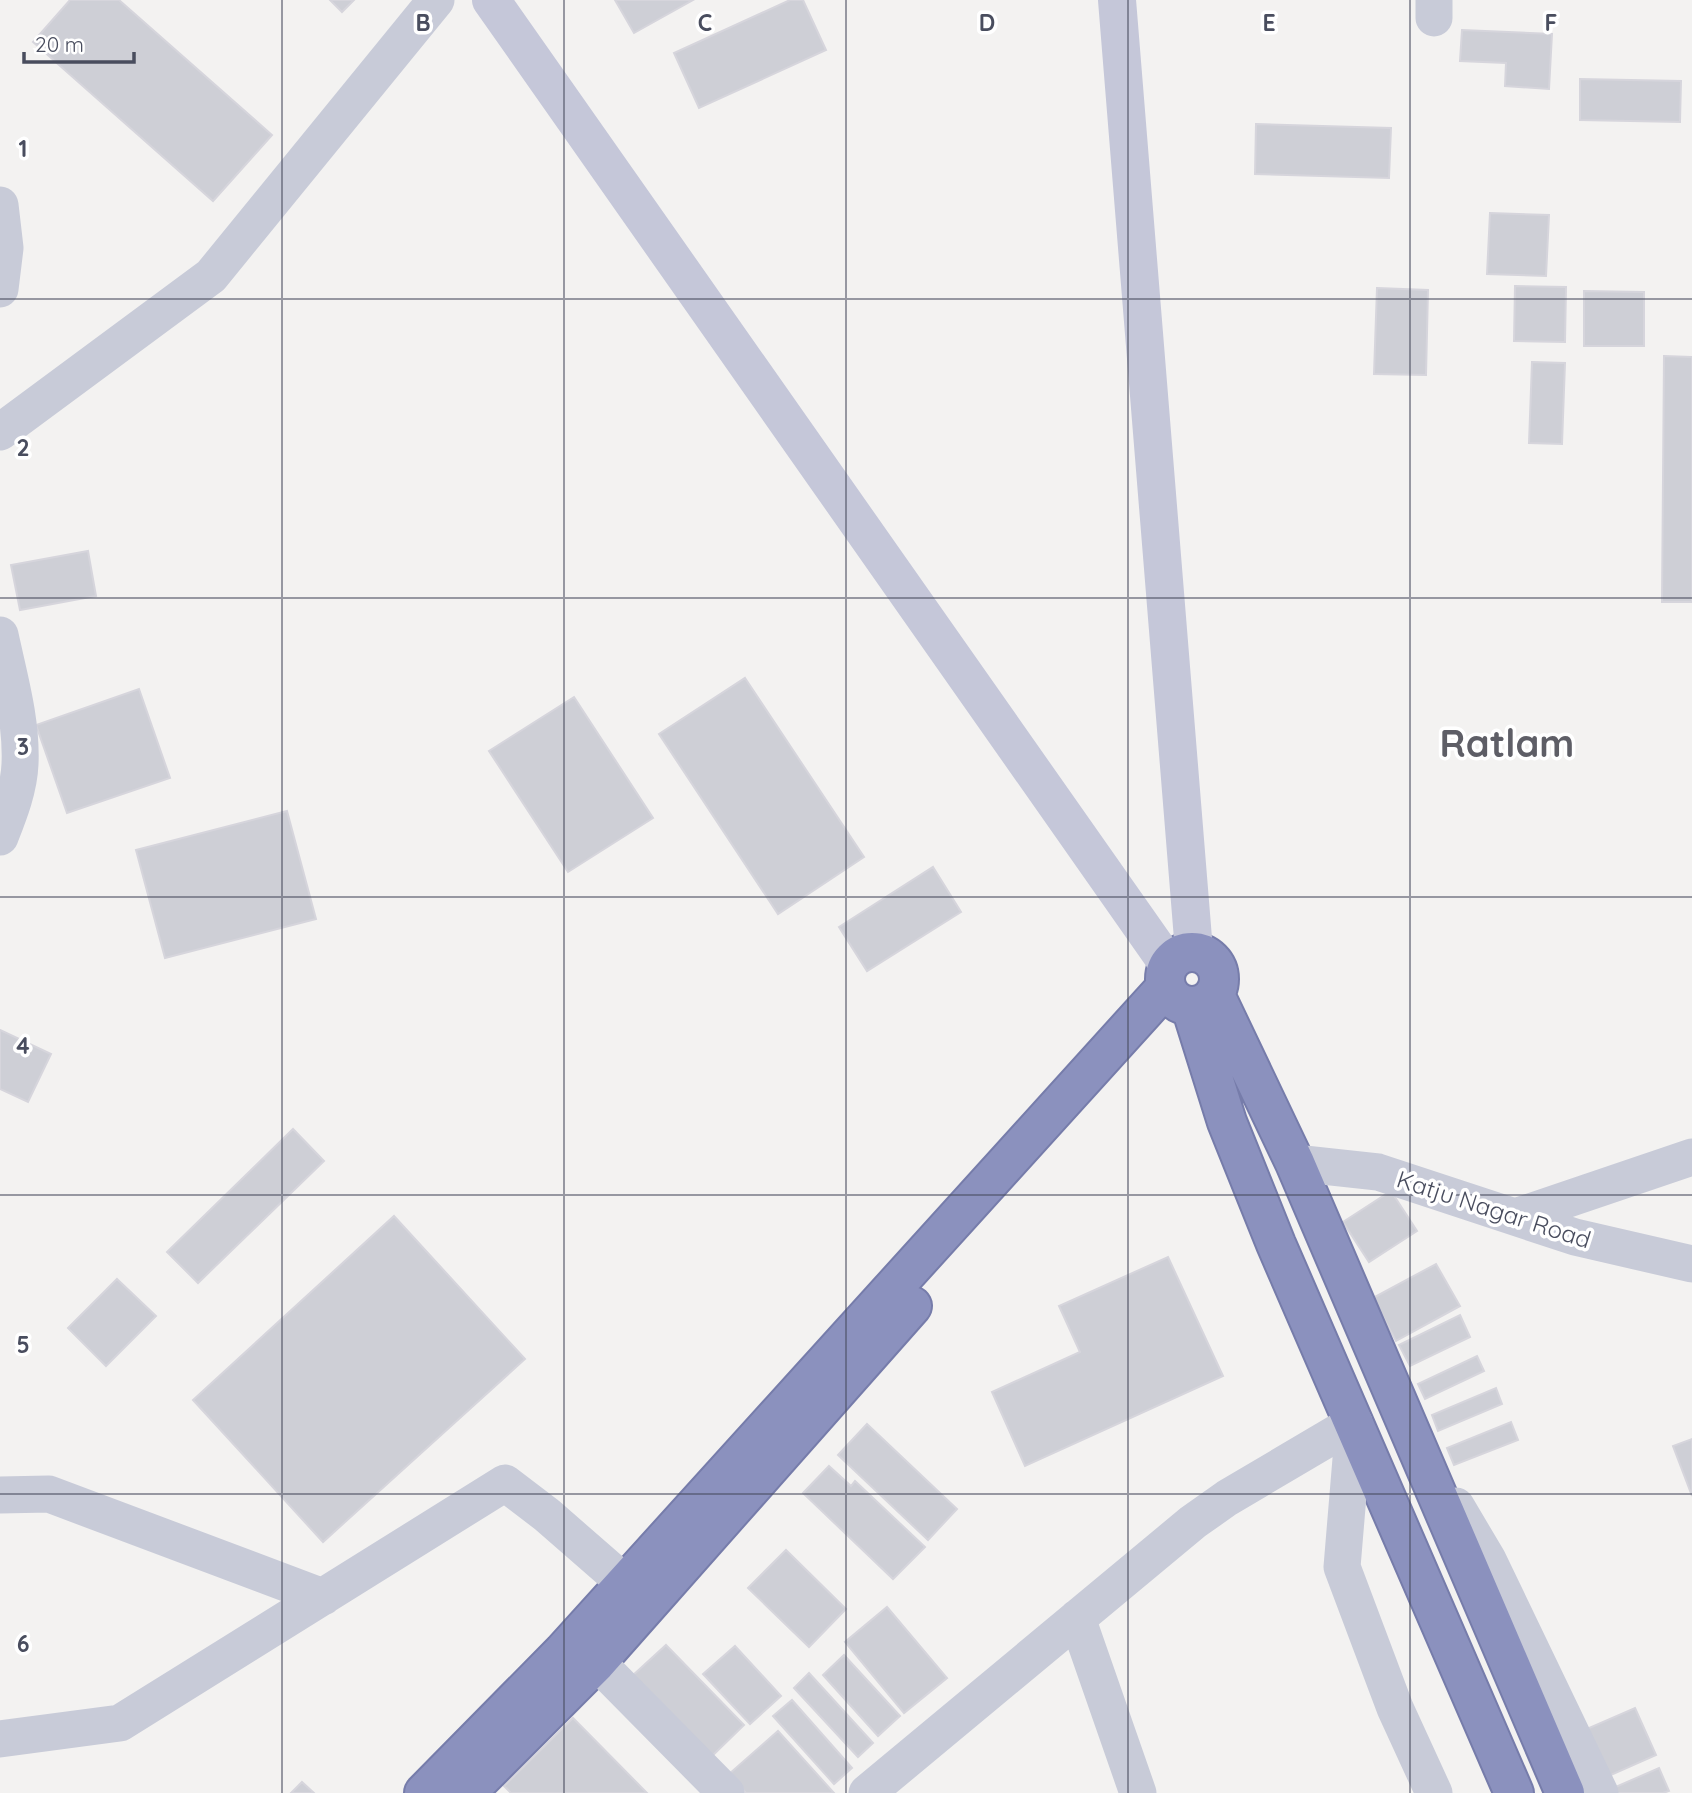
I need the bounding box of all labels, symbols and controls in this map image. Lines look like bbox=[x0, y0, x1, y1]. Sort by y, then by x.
text: B bbox=[415, 8, 431, 37]
text: C bbox=[698, 8, 712, 37]
text: D bbox=[979, 8, 995, 37]
text: E bbox=[1262, 8, 1276, 37]
text: F bbox=[1545, 8, 1557, 37]
scale bar bbox=[24, 21, 135, 65]
text: 20 m bbox=[35, 31, 84, 57]
text: 1 bbox=[19, 134, 27, 163]
text: 2 bbox=[16, 433, 30, 462]
district label: Ratlam bbox=[1440, 719, 1574, 767]
text: 3 bbox=[17, 732, 29, 761]
text: 4 bbox=[16, 1031, 30, 1060]
street label: Katju Nagar Road bbox=[1393, 1163, 1595, 1255]
text: 5 bbox=[16, 1330, 30, 1359]
text: 6 bbox=[17, 1629, 29, 1658]

